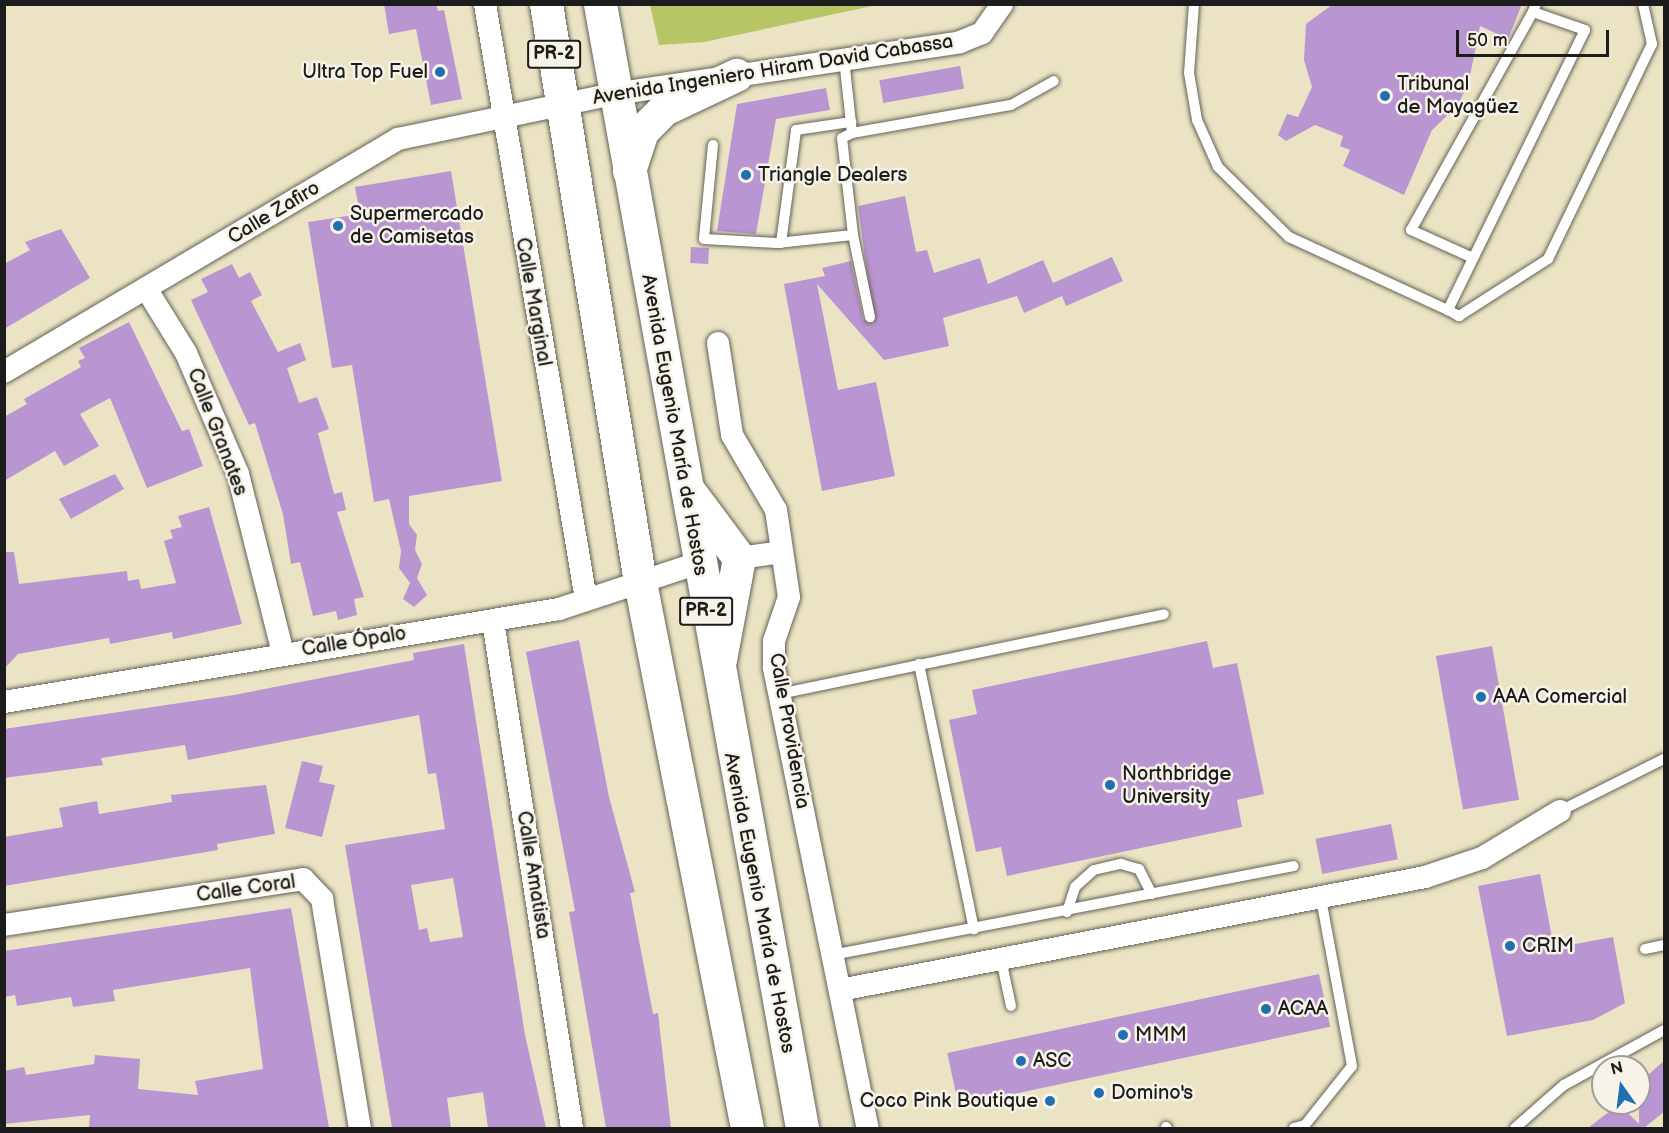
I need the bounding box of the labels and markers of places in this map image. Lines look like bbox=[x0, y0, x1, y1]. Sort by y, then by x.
place label: Ultra Top Fuel bbox=[302, 60, 428, 84]
marker: Ultra Top Fuel bbox=[433, 65, 447, 79]
place label: Tribunal de Mayagüez bbox=[1397, 72, 1518, 119]
marker: Tribunal de Mayagüez bbox=[1378, 89, 1392, 103]
place label: Triangle Dealers bbox=[758, 163, 907, 187]
marker: Triangle Dealers bbox=[739, 168, 753, 182]
place label: Supermercado de Camisetas bbox=[350, 202, 484, 249]
marker: Supermercado de Camisetas bbox=[331, 219, 345, 233]
place label: AAA Comercial bbox=[1493, 685, 1627, 709]
marker: AAA Comercial bbox=[1474, 690, 1488, 704]
place label: Northbridge University bbox=[1122, 762, 1231, 809]
marker: Northbridge University bbox=[1103, 778, 1117, 792]
place label: CRIM bbox=[1522, 934, 1574, 958]
marker: CRIM bbox=[1503, 939, 1517, 953]
place label: ACAA bbox=[1278, 997, 1328, 1021]
marker: ACAA bbox=[1259, 1002, 1273, 1016]
place label: MMM bbox=[1135, 1023, 1187, 1047]
marker: MMM bbox=[1116, 1028, 1130, 1042]
place label: ASC bbox=[1033, 1049, 1072, 1073]
marker: ASC bbox=[1014, 1054, 1028, 1068]
place label: Domino's bbox=[1111, 1081, 1193, 1105]
marker: Domino's bbox=[1092, 1086, 1106, 1100]
place label: Coco Pink Boutique bbox=[860, 1089, 1038, 1113]
marker: Coco Pink Boutique bbox=[1043, 1094, 1057, 1108]

